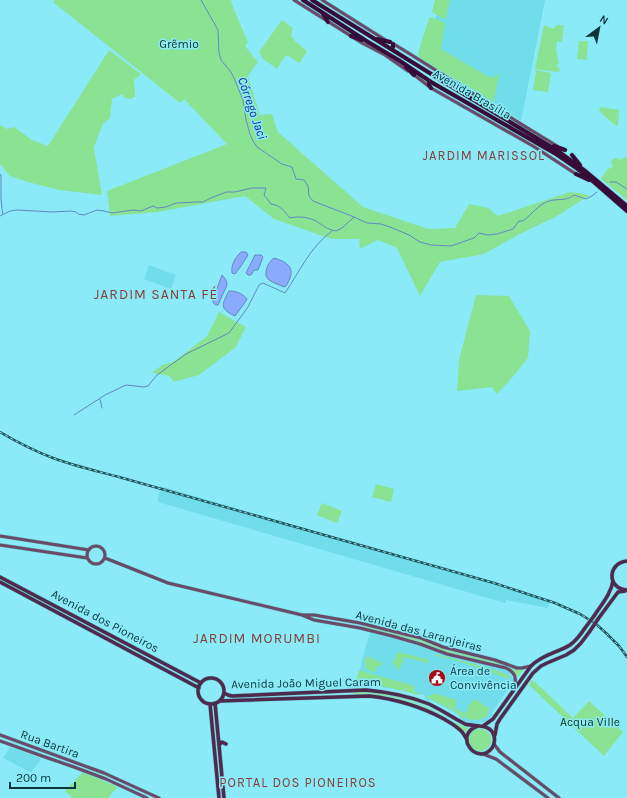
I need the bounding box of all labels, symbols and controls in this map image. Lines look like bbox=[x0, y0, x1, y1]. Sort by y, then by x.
north arrow bbox=[579, 8, 619, 48]
text: N bbox=[597, 12, 611, 28]
park label: Grêmio bbox=[159, 37, 199, 51]
street label: Avenida Brasília bbox=[430, 66, 514, 122]
water label: Córrego Jaci bbox=[235, 75, 270, 142]
district label: JARDIM MARISSOL bbox=[423, 148, 545, 163]
district label: JARDIM SANTA FÉ bbox=[94, 285, 218, 303]
street label: Avenida dos Pioneiros bbox=[49, 587, 161, 655]
street label: Avenida das Laranjeiras bbox=[354, 607, 484, 655]
district label: JARDIM MORUMBI bbox=[193, 630, 321, 647]
place label: Área de Convivência bbox=[450, 663, 517, 692]
public building icon: Área de Convivência bbox=[427, 668, 447, 688]
street label: Avenida João Miguel Caram bbox=[231, 675, 381, 691]
park label: Acqua Ville bbox=[560, 715, 620, 729]
street label: Rua Bartira bbox=[19, 727, 81, 761]
scale bar bbox=[10, 764, 75, 790]
text: 200 m bbox=[16, 771, 51, 785]
district label: PORTAL DOS PIONEIROS bbox=[219, 775, 377, 790]

